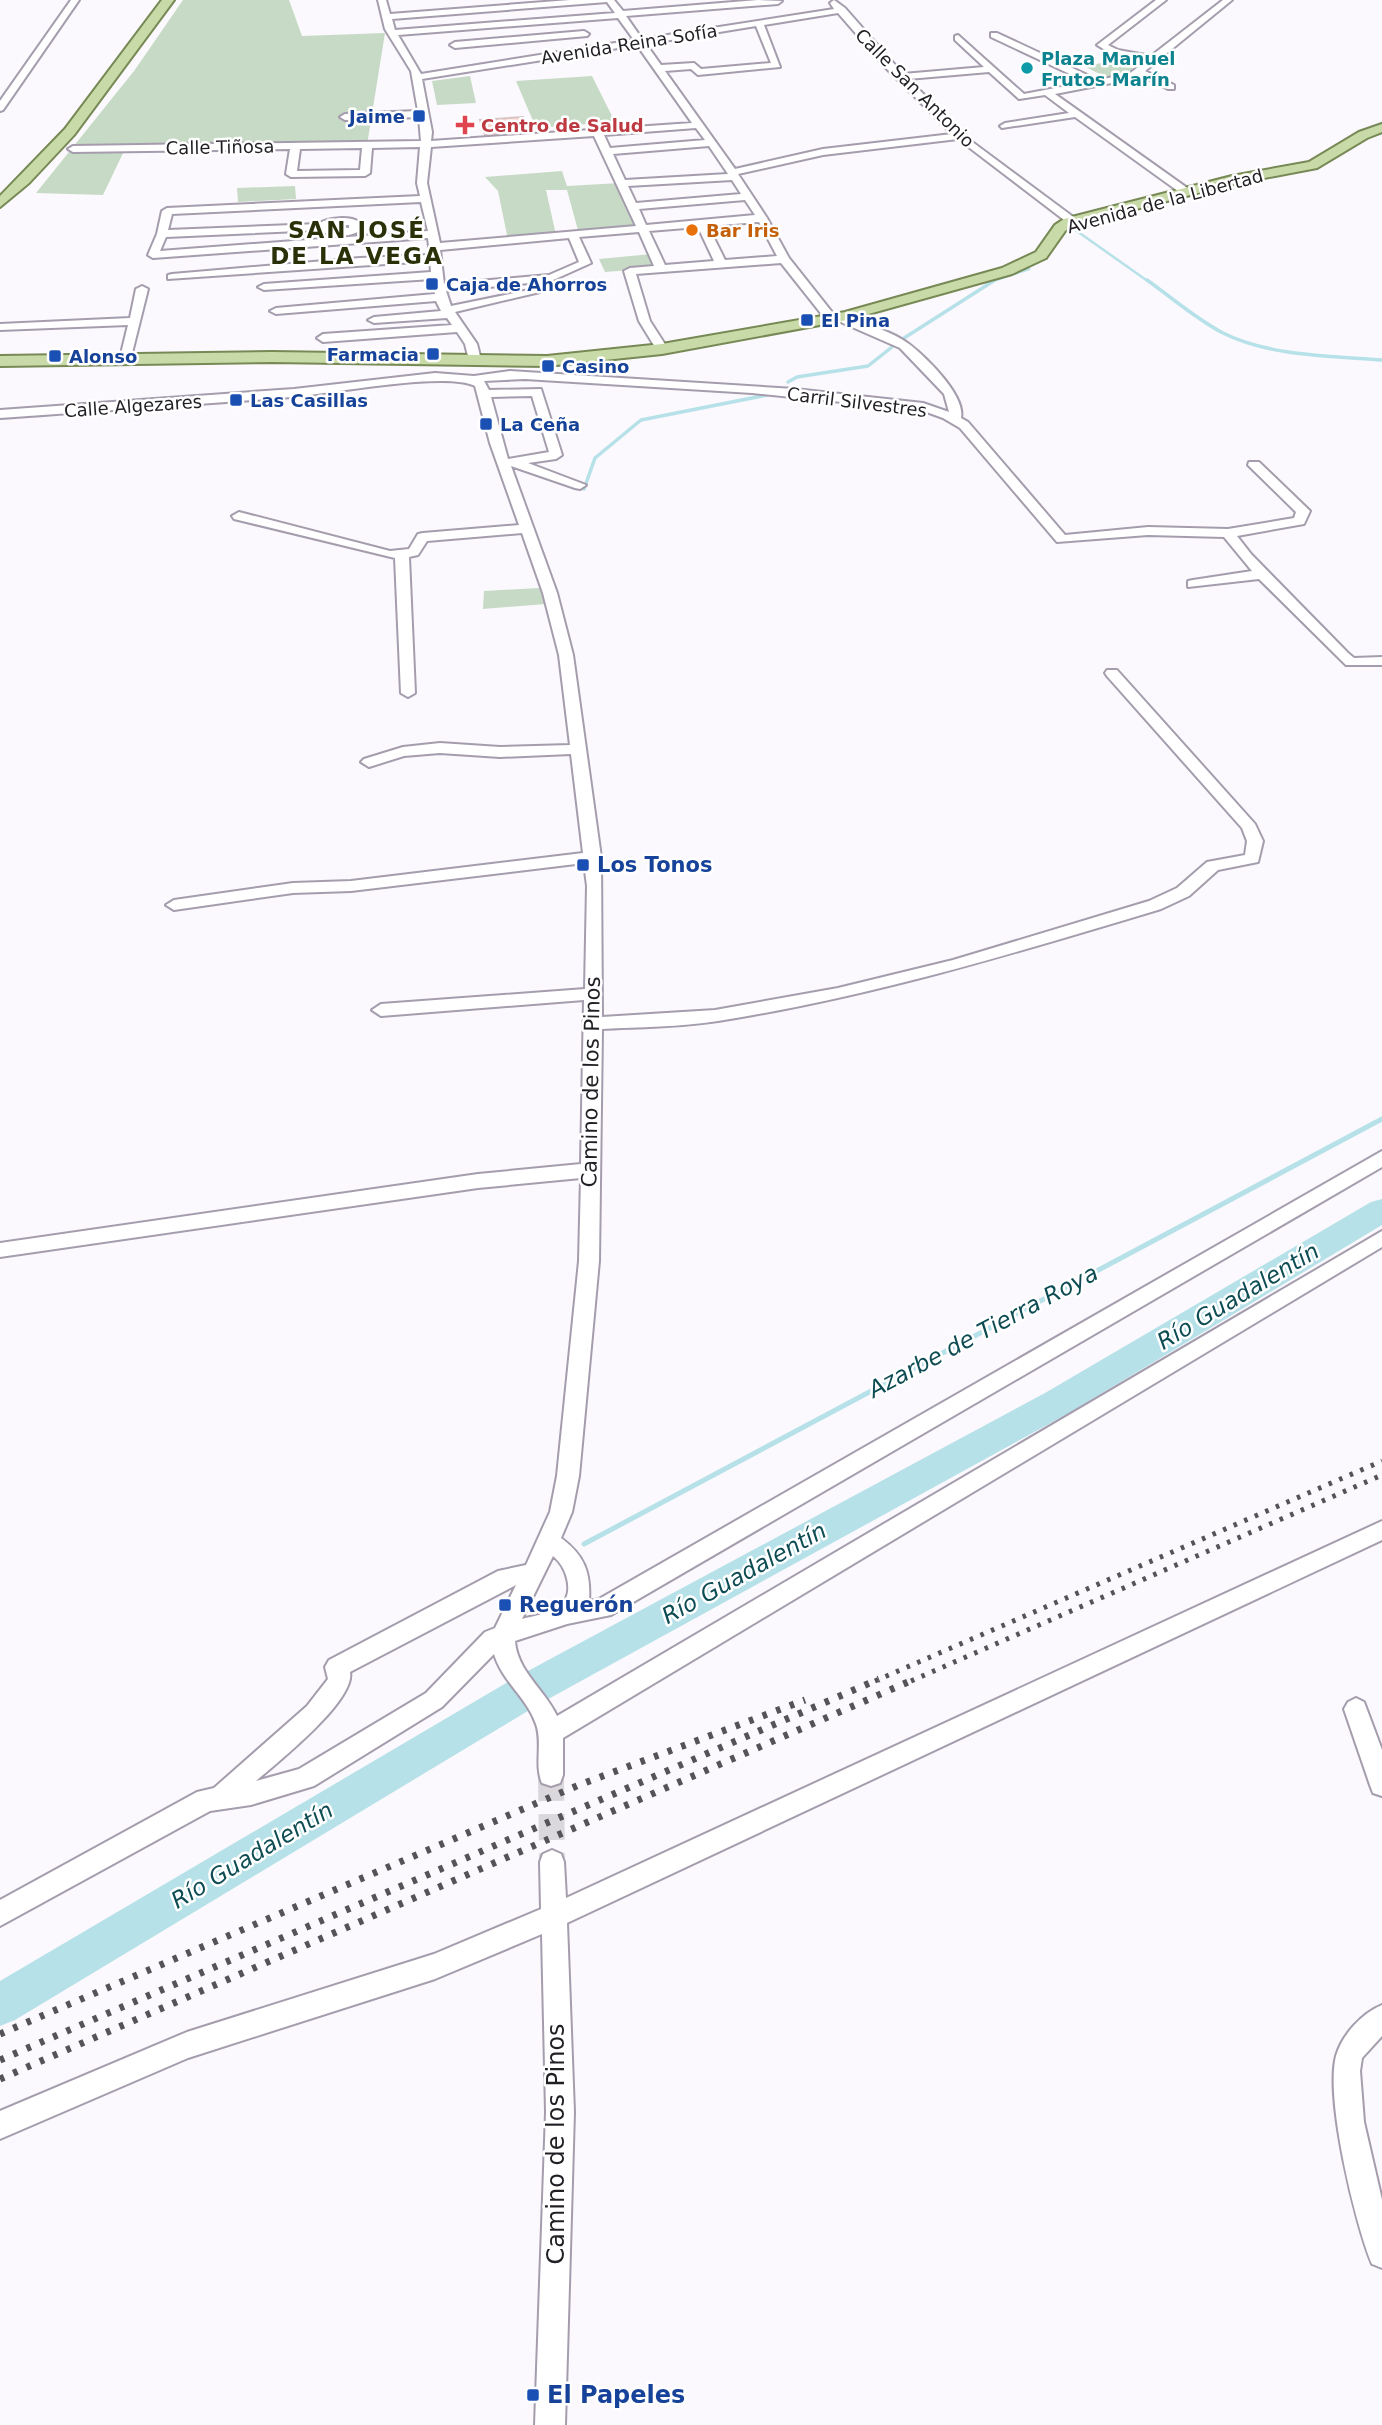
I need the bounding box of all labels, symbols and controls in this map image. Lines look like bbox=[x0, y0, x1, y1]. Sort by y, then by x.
street label: Avenida Reina Sofía bbox=[539, 20, 719, 68]
street label: Calle San Antonio bbox=[851, 24, 979, 152]
place label: Plaza Manuel Frutos Marín bbox=[1041, 48, 1175, 90]
marker: Plaza Manuel Frutos Marín bbox=[1019, 60, 1035, 76]
place label: Jaime bbox=[347, 106, 405, 127]
marker: Jaime bbox=[411, 108, 427, 124]
marker: Centro de Salud bbox=[455, 115, 475, 135]
place label: Centro de Salud bbox=[481, 115, 644, 136]
street label: Calle Tiñosa bbox=[165, 136, 275, 158]
street label: Avenida de la Libertad bbox=[1065, 165, 1265, 237]
district label: SAN JOSÉ DE LA VEGA bbox=[270, 216, 444, 269]
place label: Bar Iris bbox=[706, 220, 779, 241]
marker: Bar Iris bbox=[684, 222, 700, 238]
place label: Caja de Ahorros bbox=[446, 274, 607, 295]
marker: Caja de Ahorros bbox=[424, 276, 440, 292]
place label: El Pina bbox=[821, 310, 890, 331]
marker: El Pina bbox=[799, 312, 815, 328]
place label: Farmacia bbox=[327, 344, 419, 365]
place label: Alonso bbox=[69, 346, 137, 367]
marker: Farmacia bbox=[425, 346, 441, 362]
marker: Alonso bbox=[47, 348, 63, 364]
place label: Casino bbox=[562, 356, 629, 377]
marker: Casino bbox=[540, 358, 556, 374]
street label: Carril Silvestres bbox=[786, 383, 928, 421]
place label: Las Casillas bbox=[250, 390, 368, 411]
street label: Calle Algezares bbox=[63, 391, 203, 421]
marker: Las Casillas bbox=[228, 392, 244, 408]
place label: La Ceña bbox=[500, 414, 580, 435]
marker: La Ceña bbox=[478, 416, 494, 432]
place label: Los Tonos bbox=[597, 853, 712, 877]
marker: Los Tonos bbox=[575, 857, 591, 873]
street label: Camino de los Pinos bbox=[577, 976, 605, 1188]
water label: Río Guadalentín bbox=[1152, 1237, 1324, 1355]
water label: Azarbe de Tierra Roya bbox=[862, 1259, 1102, 1404]
water label: Río Guadalentín bbox=[657, 1517, 831, 1629]
place label: Reguerón bbox=[519, 1593, 633, 1617]
marker: Reguerón bbox=[497, 1597, 513, 1613]
water label: Río Guadalentín bbox=[166, 1796, 338, 1914]
street label: Camino de los Pinos bbox=[542, 2023, 570, 2265]
place label: El Papeles bbox=[547, 2381, 685, 2409]
marker: El Papeles bbox=[525, 2387, 541, 2403]

